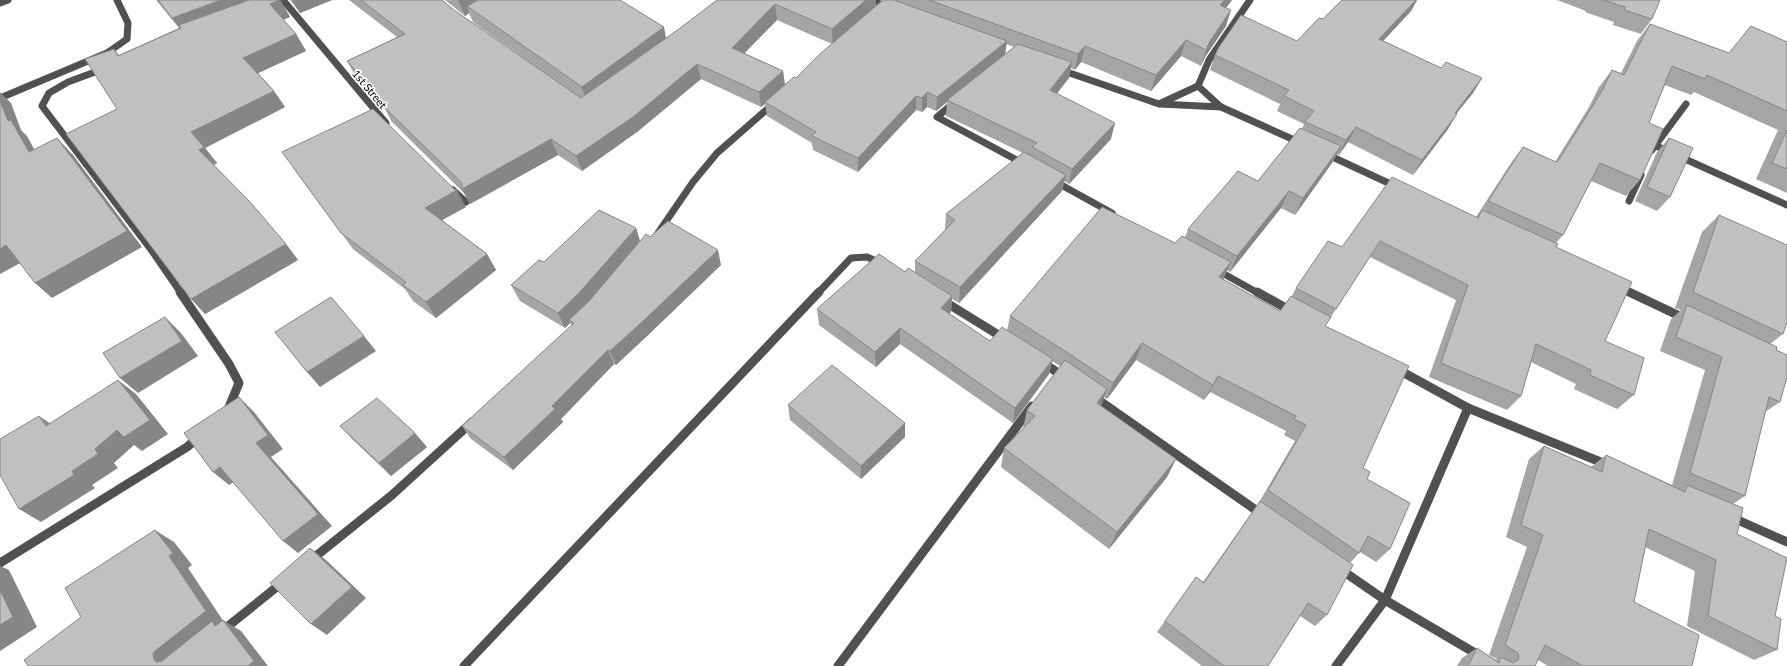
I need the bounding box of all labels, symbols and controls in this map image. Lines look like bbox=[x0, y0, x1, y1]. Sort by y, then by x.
street label: 1st Street bbox=[350, 67, 390, 111]

